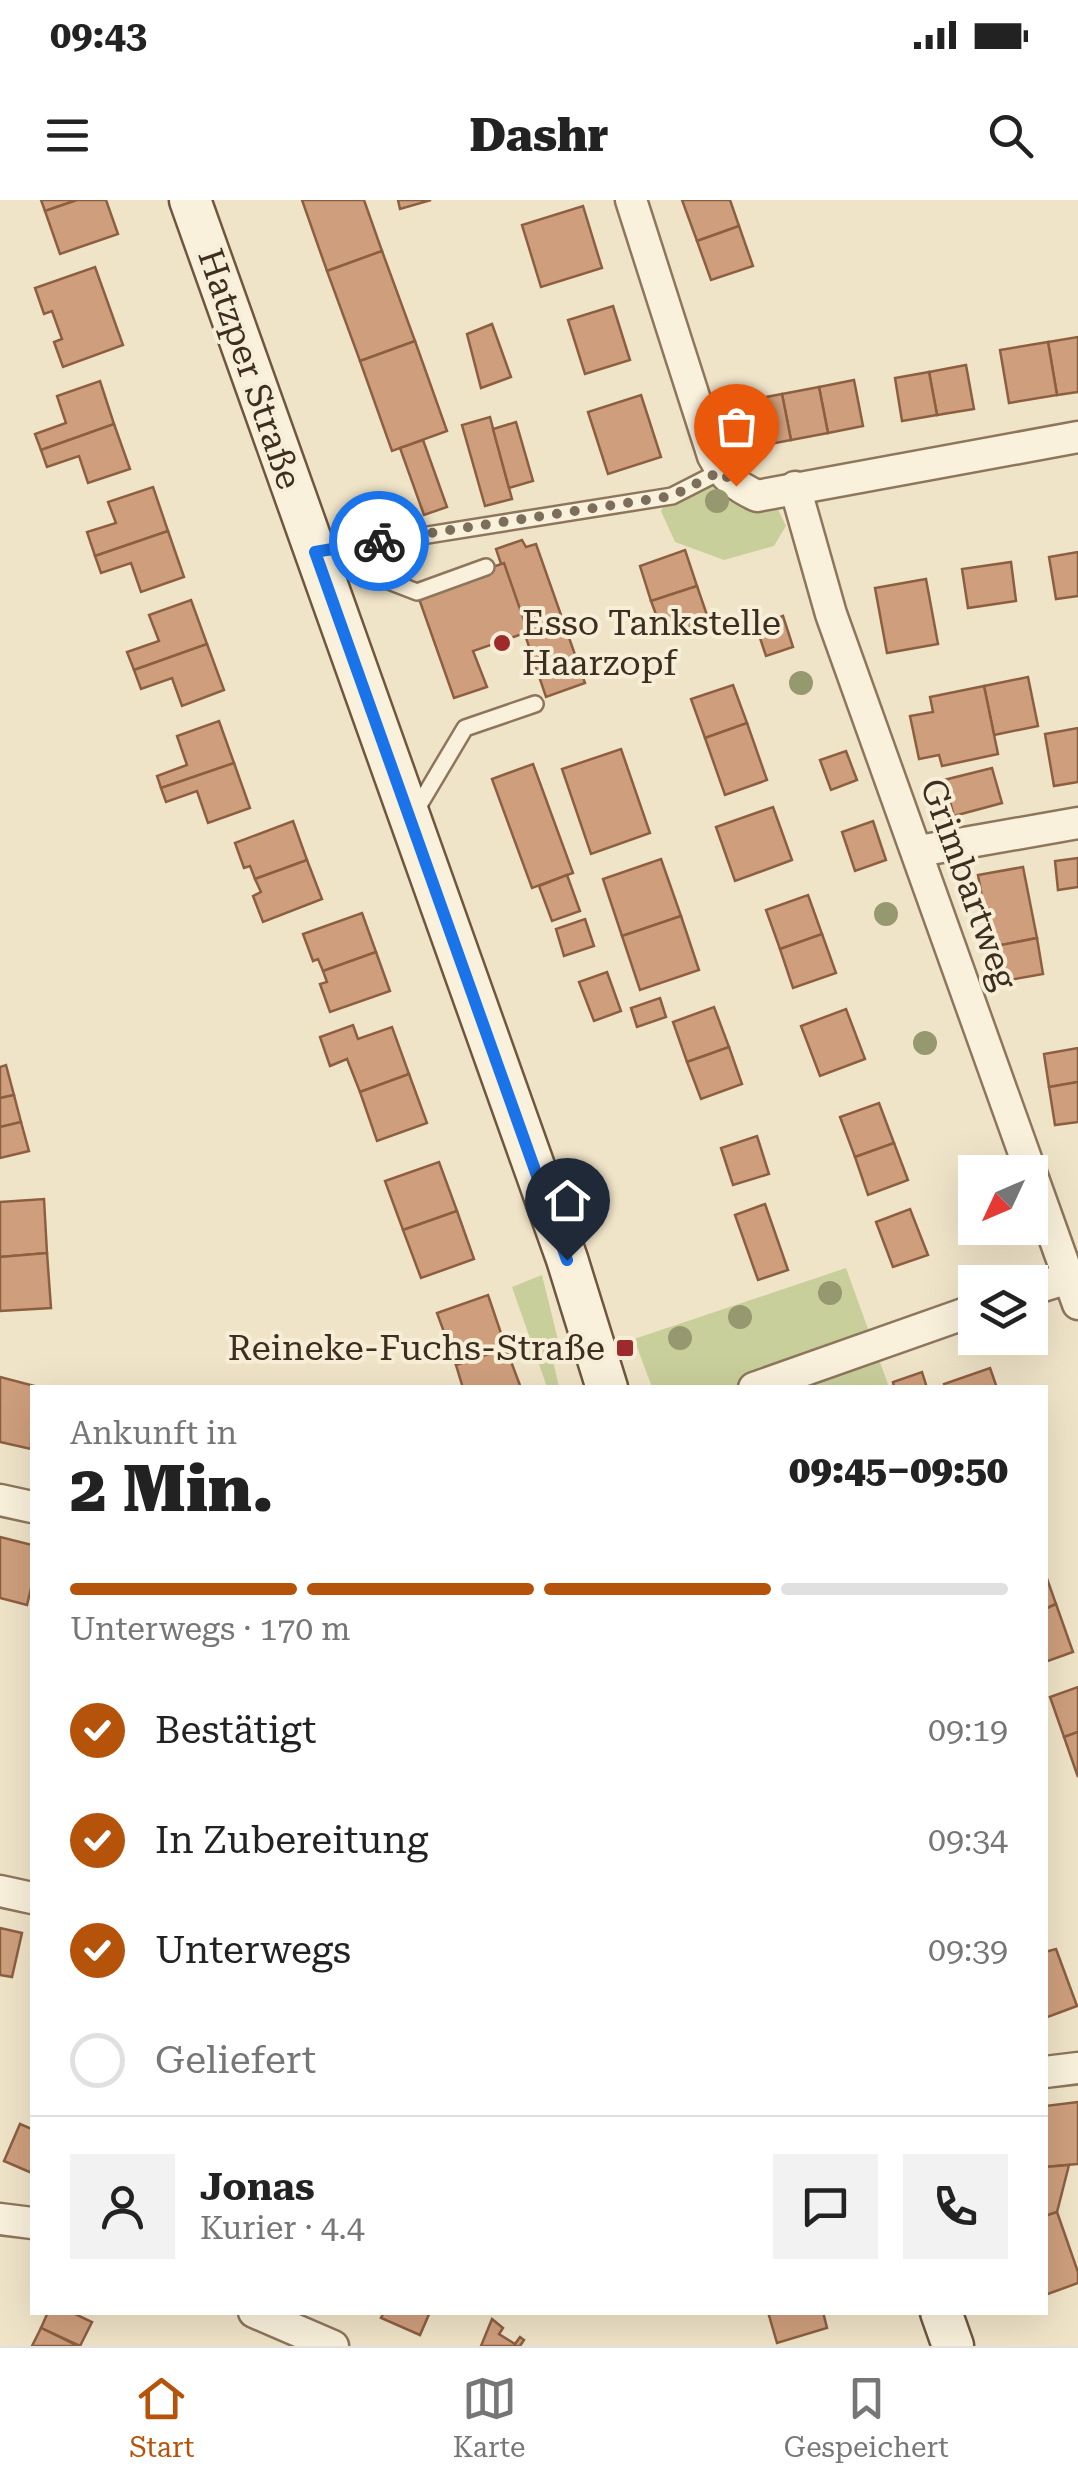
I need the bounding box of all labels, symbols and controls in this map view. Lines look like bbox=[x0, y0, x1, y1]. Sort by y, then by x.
text: 09:43 bbox=[50, 13, 147, 57]
icon: menu bbox=[40, 108, 95, 163]
icon: search bbox=[983, 108, 1038, 163]
text: Dashr bbox=[469, 109, 609, 162]
street label: Hatzper Straße bbox=[189, 244, 310, 495]
pin bbox=[694, 384, 779, 487]
icon: bag bbox=[709, 399, 764, 454]
courier bbox=[329, 491, 429, 591]
icon: bike bbox=[352, 514, 407, 569]
place label: Esso Tankstelle Haarzopf bbox=[522, 603, 781, 684]
marker: Esso Tankstelle Haarzopf bbox=[491, 632, 513, 654]
street label: Grimbartweg bbox=[911, 773, 1026, 995]
north arrow bbox=[958, 1155, 1048, 1245]
map controls bbox=[958, 1155, 1048, 1355]
pin bbox=[525, 1158, 610, 1261]
icon: home bbox=[540, 1173, 595, 1228]
button: layers bbox=[958, 1265, 1048, 1355]
place label: Reineke-Fuchs-Straße bbox=[228, 1328, 605, 1369]
marker: Reineke-Fuchs-Straße bbox=[614, 1337, 636, 1359]
text: Ankunft in bbox=[70, 1414, 237, 1452]
text: 09:45–09:50 bbox=[789, 1448, 1008, 1492]
text: 2 Min. bbox=[70, 1451, 274, 1527]
text: Unterwegs · 170 m bbox=[70, 1610, 350, 1648]
icon: check bbox=[70, 1703, 125, 1758]
text: Bestätigt bbox=[155, 1708, 316, 1752]
text: 09:19 bbox=[928, 1711, 1008, 1749]
icon: check bbox=[70, 1813, 125, 1868]
text: In Zubereitung bbox=[155, 1818, 428, 1862]
text: 09:34 bbox=[928, 1821, 1008, 1859]
icon: check bbox=[70, 1923, 125, 1978]
text: Unterwegs bbox=[155, 1928, 351, 1972]
text: 09:39 bbox=[928, 1931, 1008, 1969]
text: Geliefert bbox=[155, 2038, 316, 2082]
button: person bbox=[70, 2154, 175, 2259]
button: chat bbox=[773, 2154, 878, 2259]
button: phone bbox=[903, 2154, 1008, 2259]
text: Jonas bbox=[200, 2165, 315, 2209]
text: Kurier · 4.4 bbox=[200, 2209, 365, 2247]
tab: Start bbox=[129, 2371, 194, 2464]
tab: Karte bbox=[453, 2371, 525, 2464]
tab: Gespeichert bbox=[784, 2371, 949, 2464]

